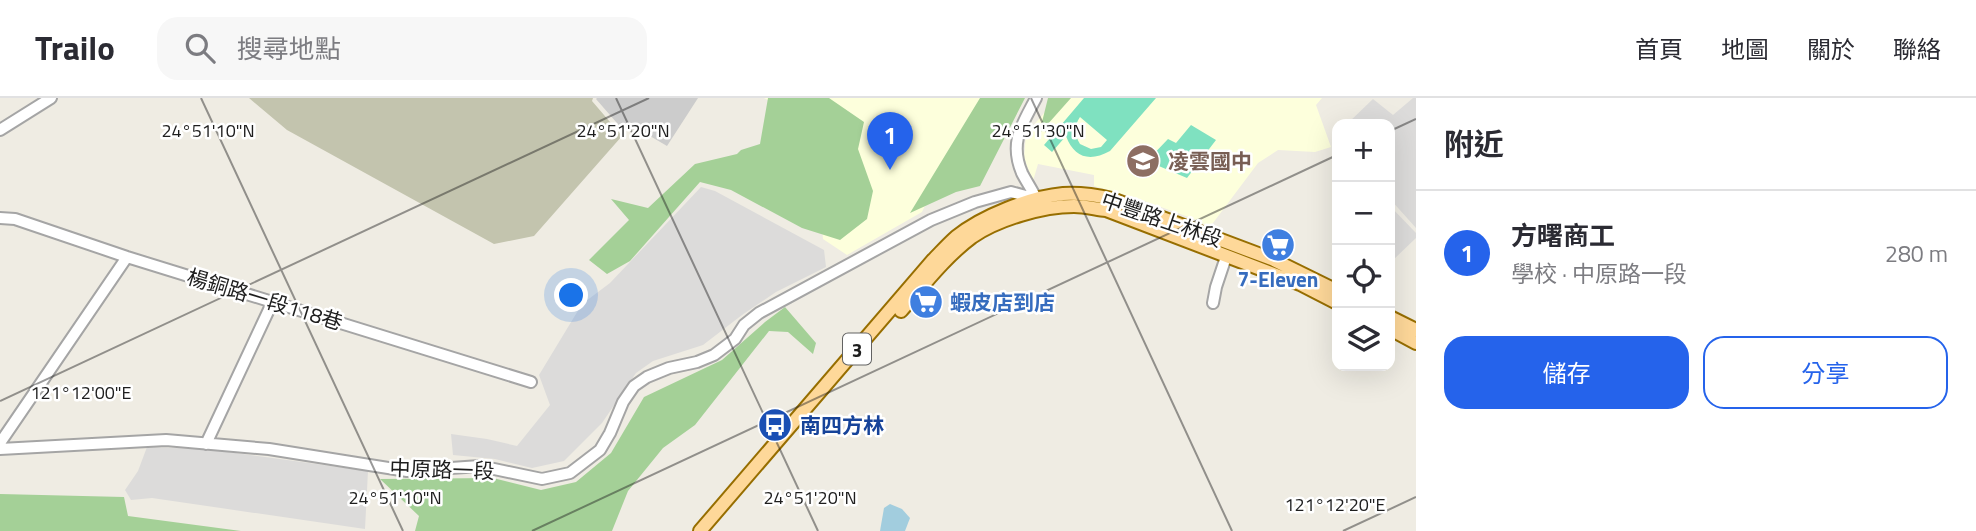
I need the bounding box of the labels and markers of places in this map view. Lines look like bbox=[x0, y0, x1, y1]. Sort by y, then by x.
pin: 1 bbox=[867, 112, 913, 170]
school or university icon: 凌雲國中 bbox=[1124, 142, 1162, 180]
place label: 凌雲國中 bbox=[1168, 145, 1252, 177]
supermarket icon: 7-Eleven bbox=[1259, 226, 1297, 264]
place label: 7-Eleven bbox=[1238, 263, 1318, 295]
supermarket icon: 蝦皮店到店 bbox=[907, 283, 945, 321]
place label: 蝦皮店到店 bbox=[950, 286, 1055, 318]
bus stop icon: 南四方林 bbox=[756, 406, 794, 444]
place label: 南四方林 bbox=[800, 409, 884, 441]

